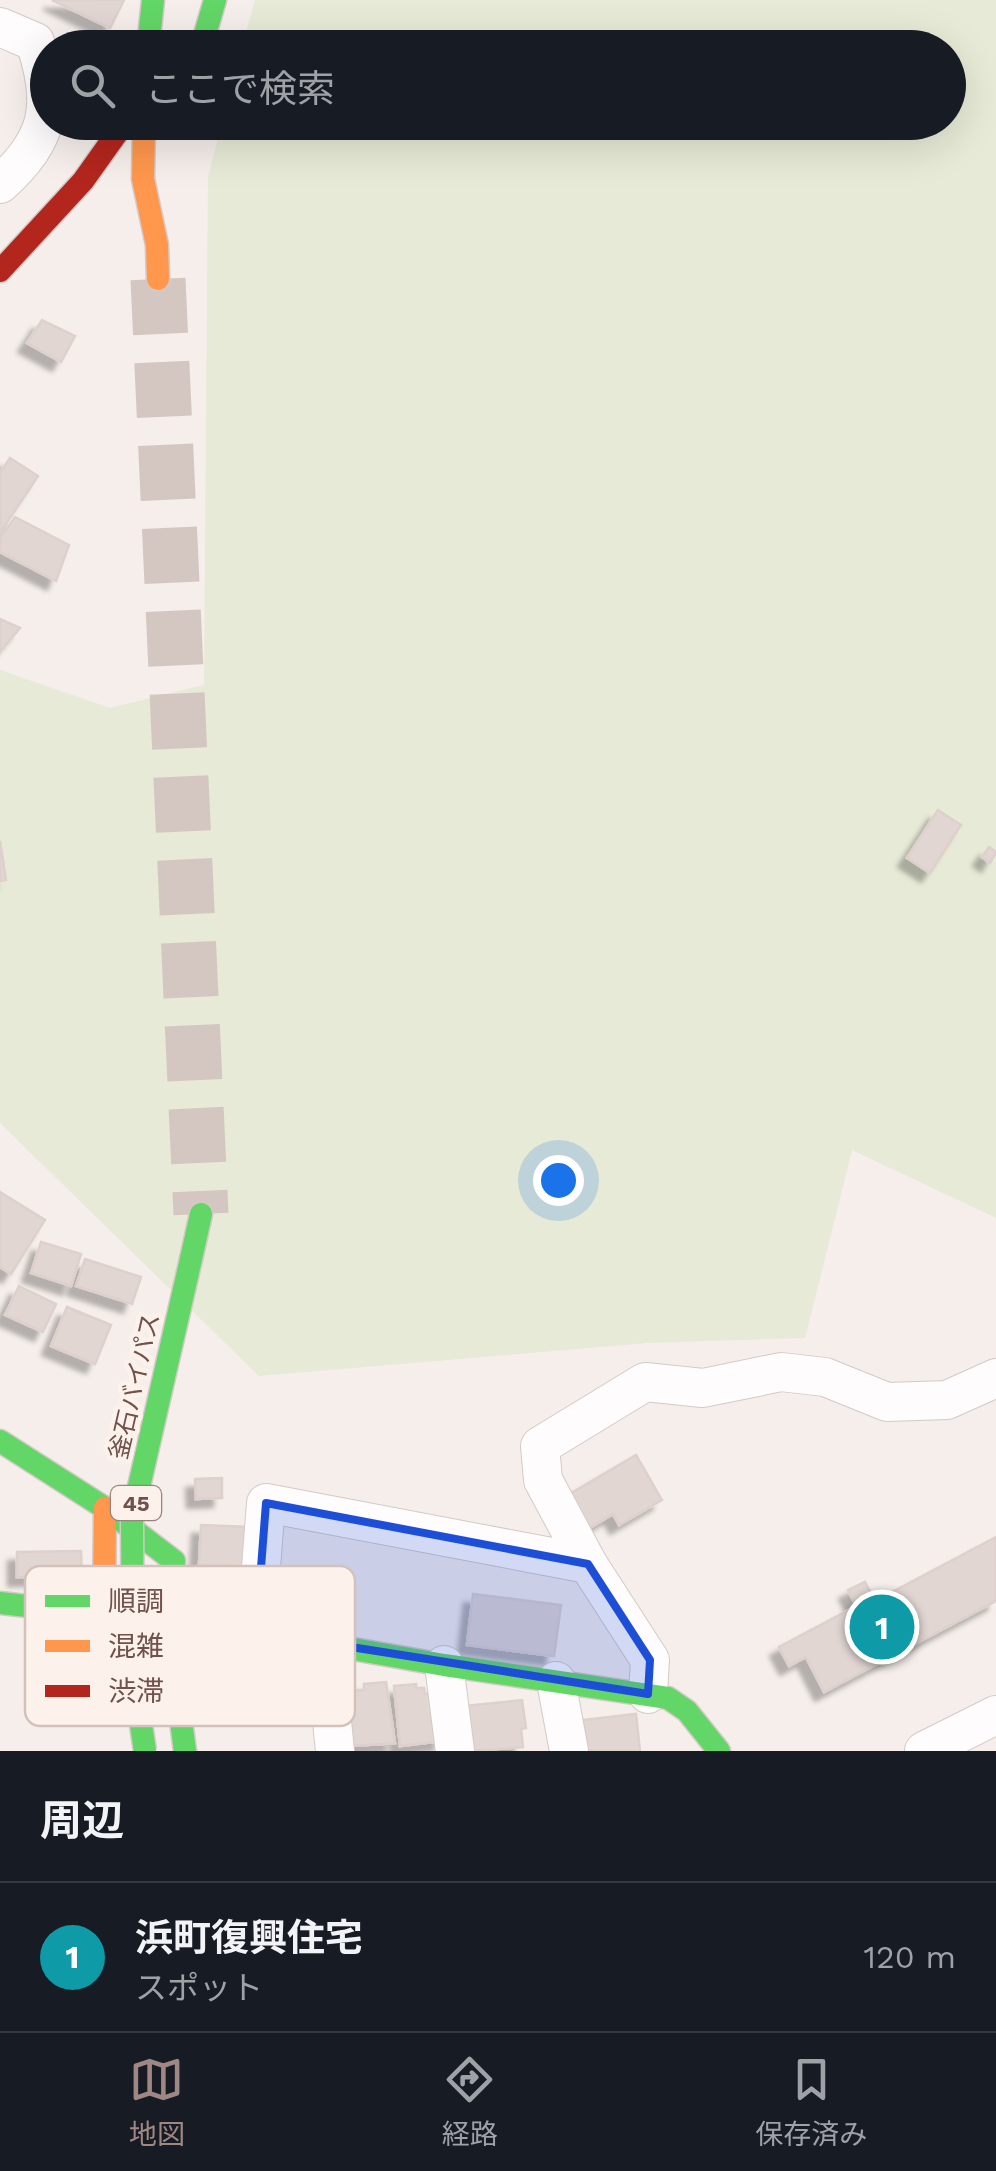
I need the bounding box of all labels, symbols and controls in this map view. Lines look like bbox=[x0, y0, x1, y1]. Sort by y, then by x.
search box bbox=[30, 30, 966, 140]
icon: search bbox=[65, 58, 120, 113]
text: ここで検索 bbox=[145, 67, 335, 111]
your location bbox=[533, 1155, 584, 1206]
street label: 釜石バイパス bbox=[104, 1310, 165, 1462]
road number: 45 bbox=[111, 1486, 161, 1520]
legend bbox=[25, 1566, 355, 1726]
text: 順調 bbox=[108, 1585, 164, 1618]
pin: 1 bbox=[850, 1590, 914, 1664]
text: 混雑 bbox=[108, 1630, 164, 1663]
text: 渋滞 bbox=[108, 1675, 164, 1708]
text: 周辺 bbox=[40, 1796, 124, 1845]
text: 浜町復興住宅 bbox=[135, 1916, 363, 1960]
text: 1 bbox=[66, 1938, 79, 1976]
text: 120 m bbox=[864, 1938, 956, 1976]
text: スポット bbox=[135, 1969, 263, 2007]
tab: 地図 bbox=[129, 2052, 185, 2152]
tab: 経路 bbox=[442, 2052, 498, 2152]
tab: 保存済み bbox=[755, 2052, 867, 2152]

